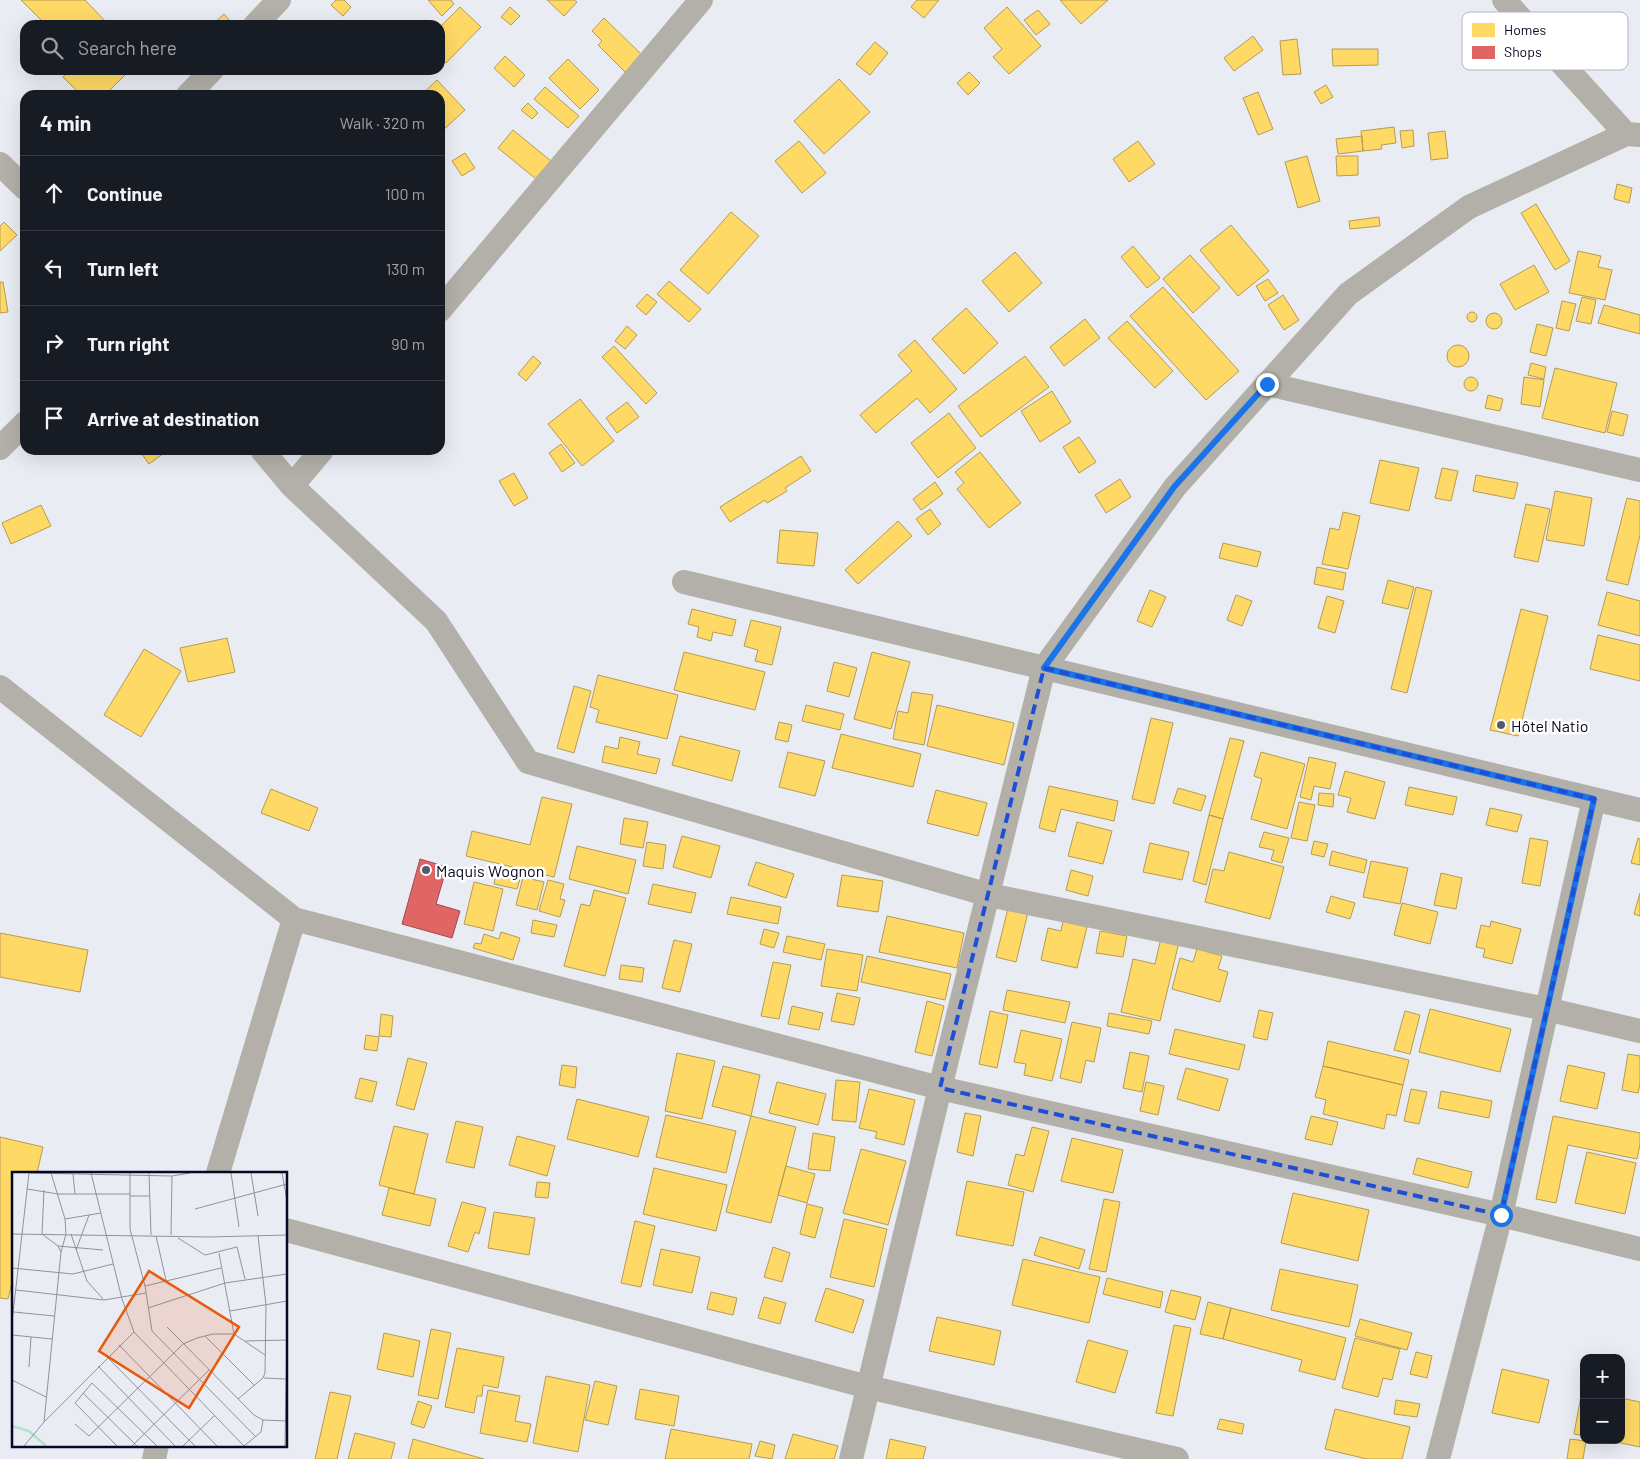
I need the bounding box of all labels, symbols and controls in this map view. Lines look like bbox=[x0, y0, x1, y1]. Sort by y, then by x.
legend bbox=[1462, 12, 1628, 70]
search box bbox=[20, 20, 445, 75]
text: Homes bbox=[1504, 21, 1547, 38]
icon: search bbox=[38, 34, 66, 62]
text: Search here bbox=[78, 36, 177, 59]
text: Shops bbox=[1504, 43, 1542, 60]
text: 4 min bbox=[40, 110, 91, 135]
text: Walk · 320 m bbox=[340, 113, 425, 132]
icon: ahead bbox=[40, 179, 68, 207]
text: Continue bbox=[87, 182, 163, 205]
text: 100 m bbox=[385, 184, 425, 203]
icon: left bbox=[40, 254, 68, 282]
text: Turn left bbox=[87, 257, 158, 280]
text: 130 m bbox=[386, 259, 425, 278]
icon: right bbox=[40, 329, 68, 357]
text: Turn right bbox=[87, 332, 169, 355]
text: 90 m bbox=[391, 334, 425, 353]
route end bbox=[1256, 373, 1279, 396]
icon: arrive bbox=[40, 404, 68, 432]
text: Arrive at destination bbox=[87, 407, 259, 430]
place label: Hôtel Natio bbox=[1511, 716, 1589, 735]
marker: Hôtel Natio bbox=[1495, 719, 1507, 731]
place label: Maquis Wognon bbox=[436, 861, 544, 880]
marker: Maquis Wognon bbox=[420, 864, 432, 876]
inset map bbox=[12, 1172, 288, 1446]
route start bbox=[1490, 1204, 1513, 1227]
map controls bbox=[1580, 1354, 1625, 1444]
button: + bbox=[1580, 1354, 1625, 1399]
button: − bbox=[1580, 1399, 1625, 1444]

